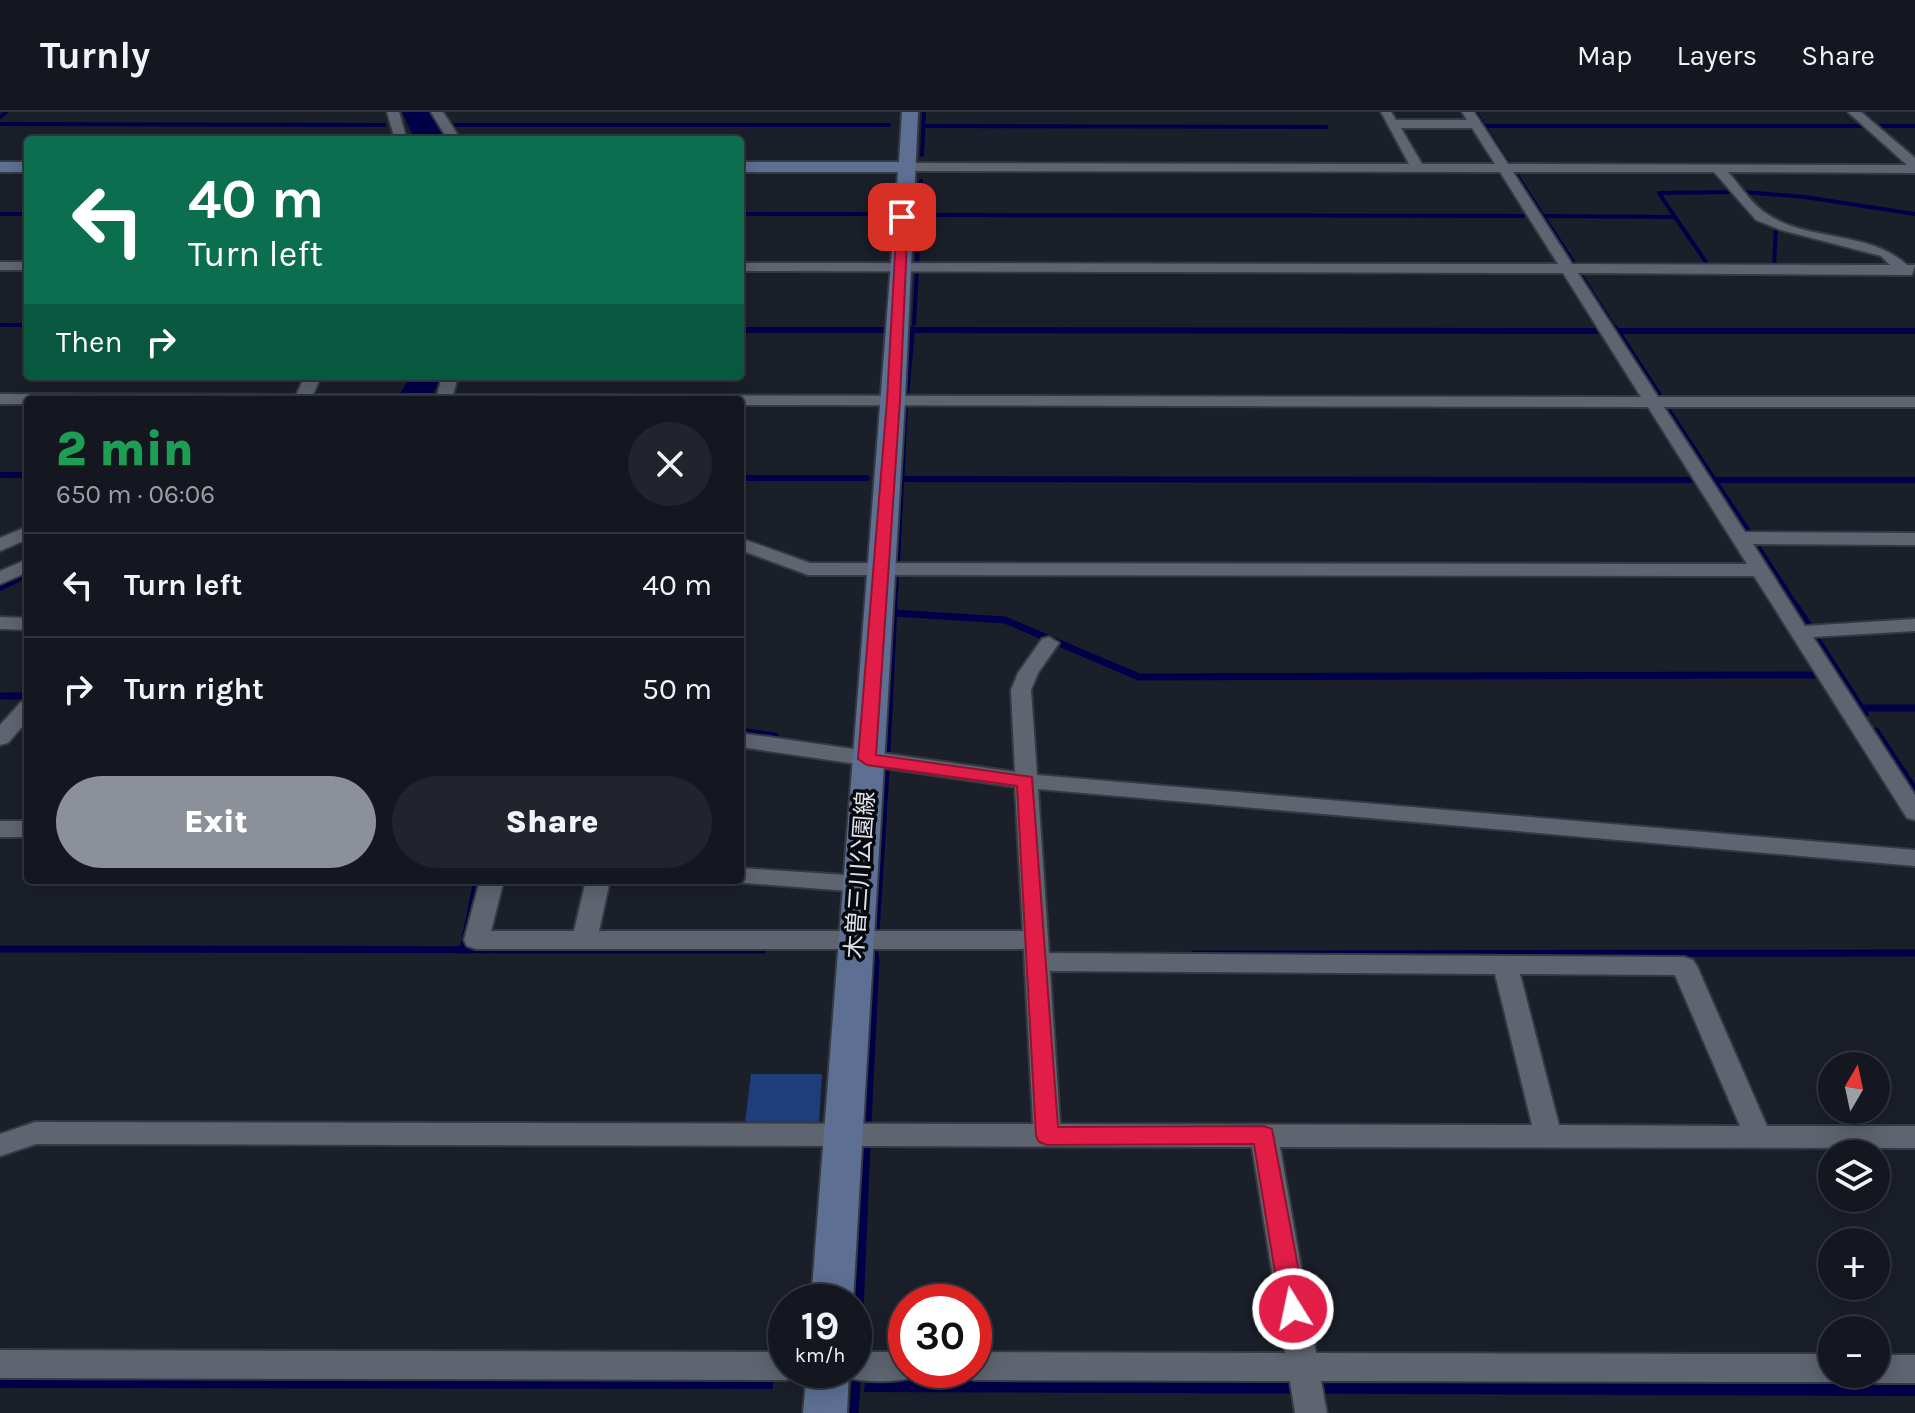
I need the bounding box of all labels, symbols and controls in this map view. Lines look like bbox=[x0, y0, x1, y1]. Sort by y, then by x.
text: Turnly bbox=[40, 33, 150, 78]
text: Map bbox=[1577, 39, 1632, 72]
text: Layers bbox=[1676, 39, 1757, 72]
text: Share bbox=[1801, 39, 1875, 72]
text: 40 m bbox=[188, 166, 324, 231]
icon: left bbox=[56, 168, 160, 272]
pin bbox=[868, 183, 936, 251]
icon: arrive bbox=[880, 195, 924, 239]
text: Turn left bbox=[188, 233, 323, 275]
icon: right bbox=[139, 320, 183, 364]
text: Then bbox=[56, 324, 123, 360]
text: 2 min bbox=[56, 421, 194, 477]
button: close bbox=[628, 422, 712, 506]
text: 650 m · 06:06 bbox=[56, 479, 215, 510]
icon: left bbox=[56, 563, 100, 607]
text: Turn left bbox=[124, 567, 242, 603]
text: 40 m bbox=[642, 567, 712, 603]
icon: right bbox=[56, 667, 100, 711]
text: Turn right bbox=[124, 671, 264, 707]
text: 50 m bbox=[642, 671, 712, 707]
button: Exit bbox=[56, 776, 376, 868]
button: Share bbox=[392, 776, 712, 868]
street label: 木曽三川公園線 bbox=[840, 790, 880, 960]
north arrow bbox=[1818, 1052, 1890, 1124]
map controls bbox=[1818, 1052, 1890, 1388]
button: layers bbox=[1818, 1140, 1890, 1212]
button: + bbox=[1818, 1228, 1890, 1300]
position arrow bbox=[1251, 1267, 1335, 1351]
speed limit sign: 30 bbox=[888, 1284, 992, 1388]
text: 19 bbox=[801, 1302, 839, 1349]
button: − bbox=[1818, 1316, 1890, 1388]
text: km/h bbox=[795, 1344, 845, 1367]

